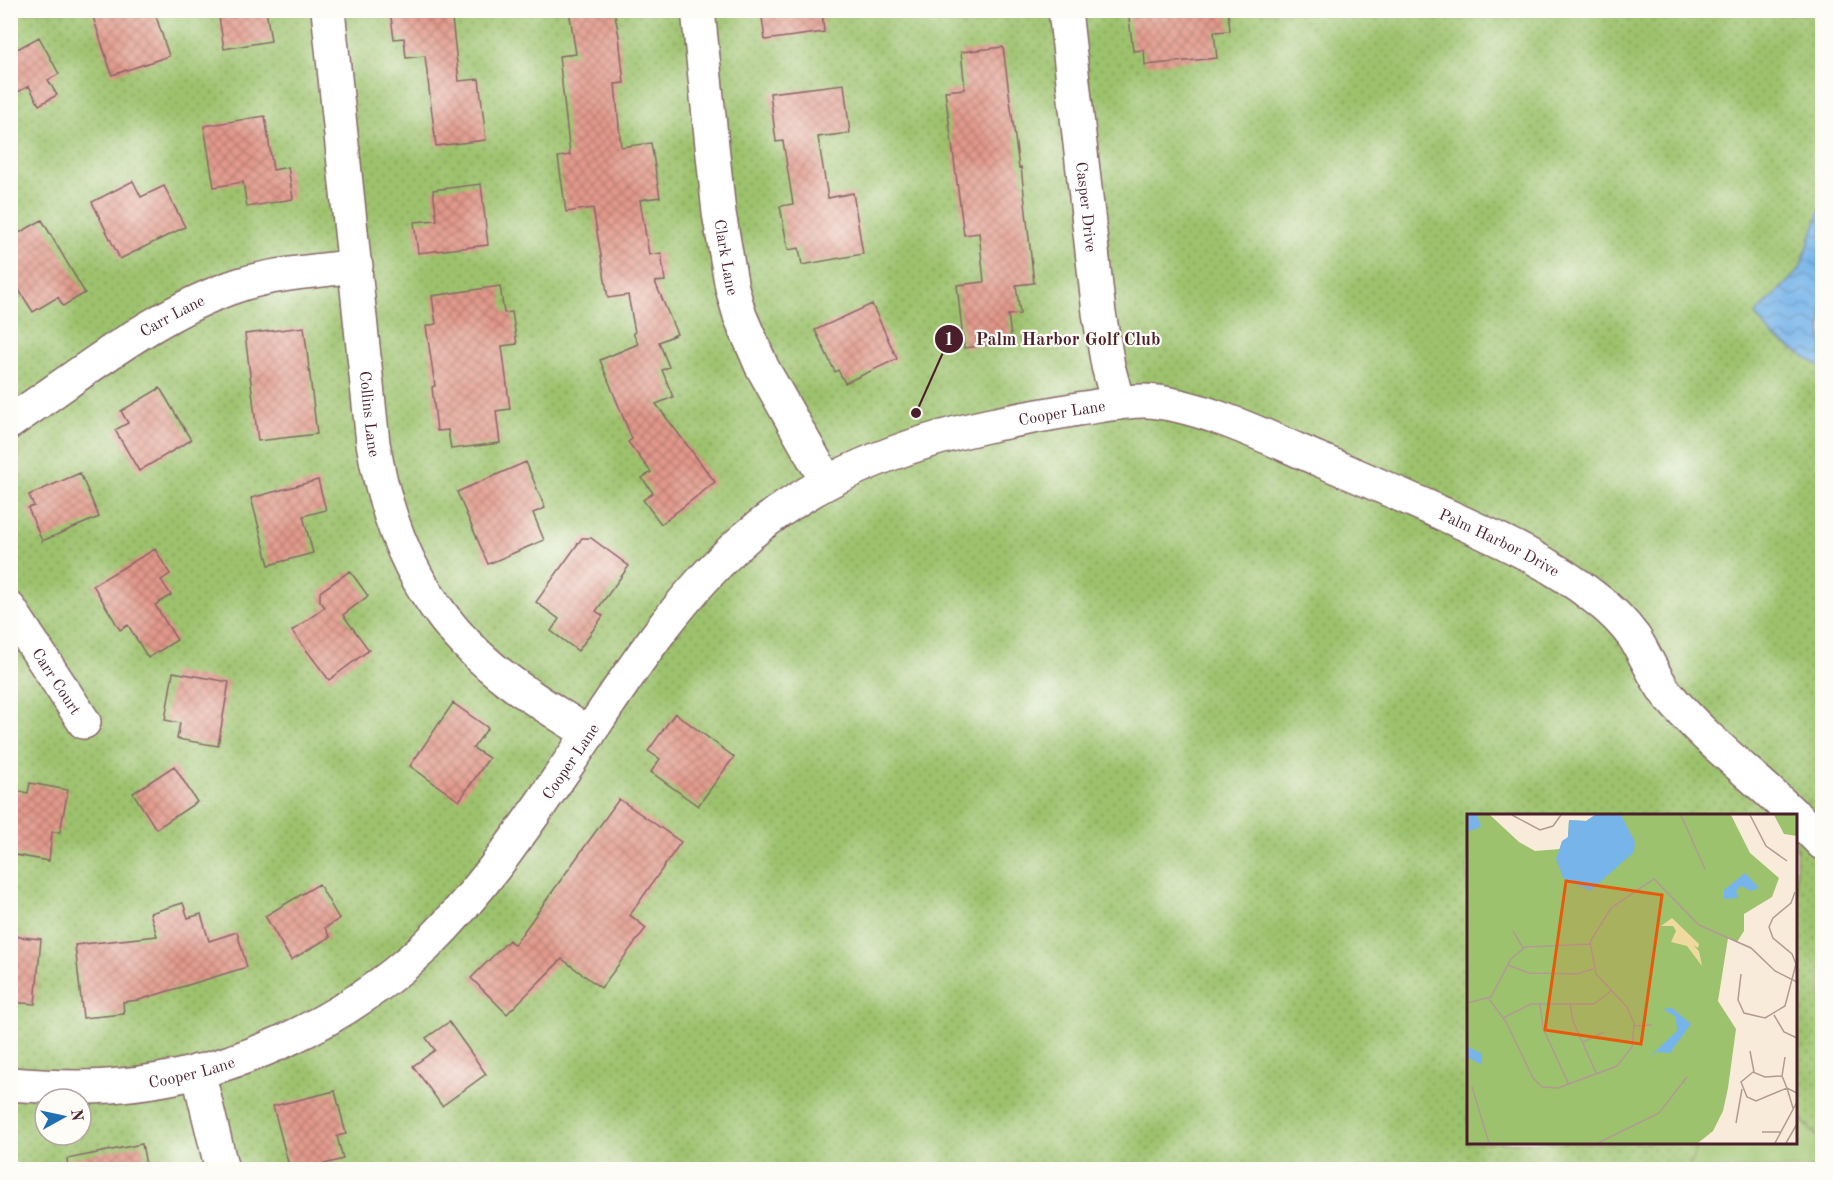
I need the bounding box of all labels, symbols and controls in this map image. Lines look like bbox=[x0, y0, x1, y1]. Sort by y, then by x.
street label: Casper Drive bbox=[1072, 161, 1098, 253]
street label: Clark Lane bbox=[710, 218, 740, 298]
street label: Carr Lane bbox=[138, 293, 207, 341]
callout: Palm Harbor Golf Club bbox=[934, 321, 1173, 357]
text: 1 bbox=[944, 331, 954, 349]
text: Palm Harbor Golf Club bbox=[976, 331, 1160, 349]
street label: Collins Lane bbox=[356, 370, 381, 459]
street label: Cooper Lane bbox=[1017, 399, 1107, 429]
street label: Palm Harbor Drive bbox=[1436, 507, 1561, 581]
street label: Carr Court bbox=[28, 646, 83, 718]
street label: Cooper Lane bbox=[540, 721, 603, 803]
inset map bbox=[1467, 814, 1797, 1144]
street label: Cooper Lane bbox=[148, 1055, 237, 1092]
north arrow bbox=[33, 1087, 93, 1147]
text: N bbox=[67, 1108, 85, 1123]

